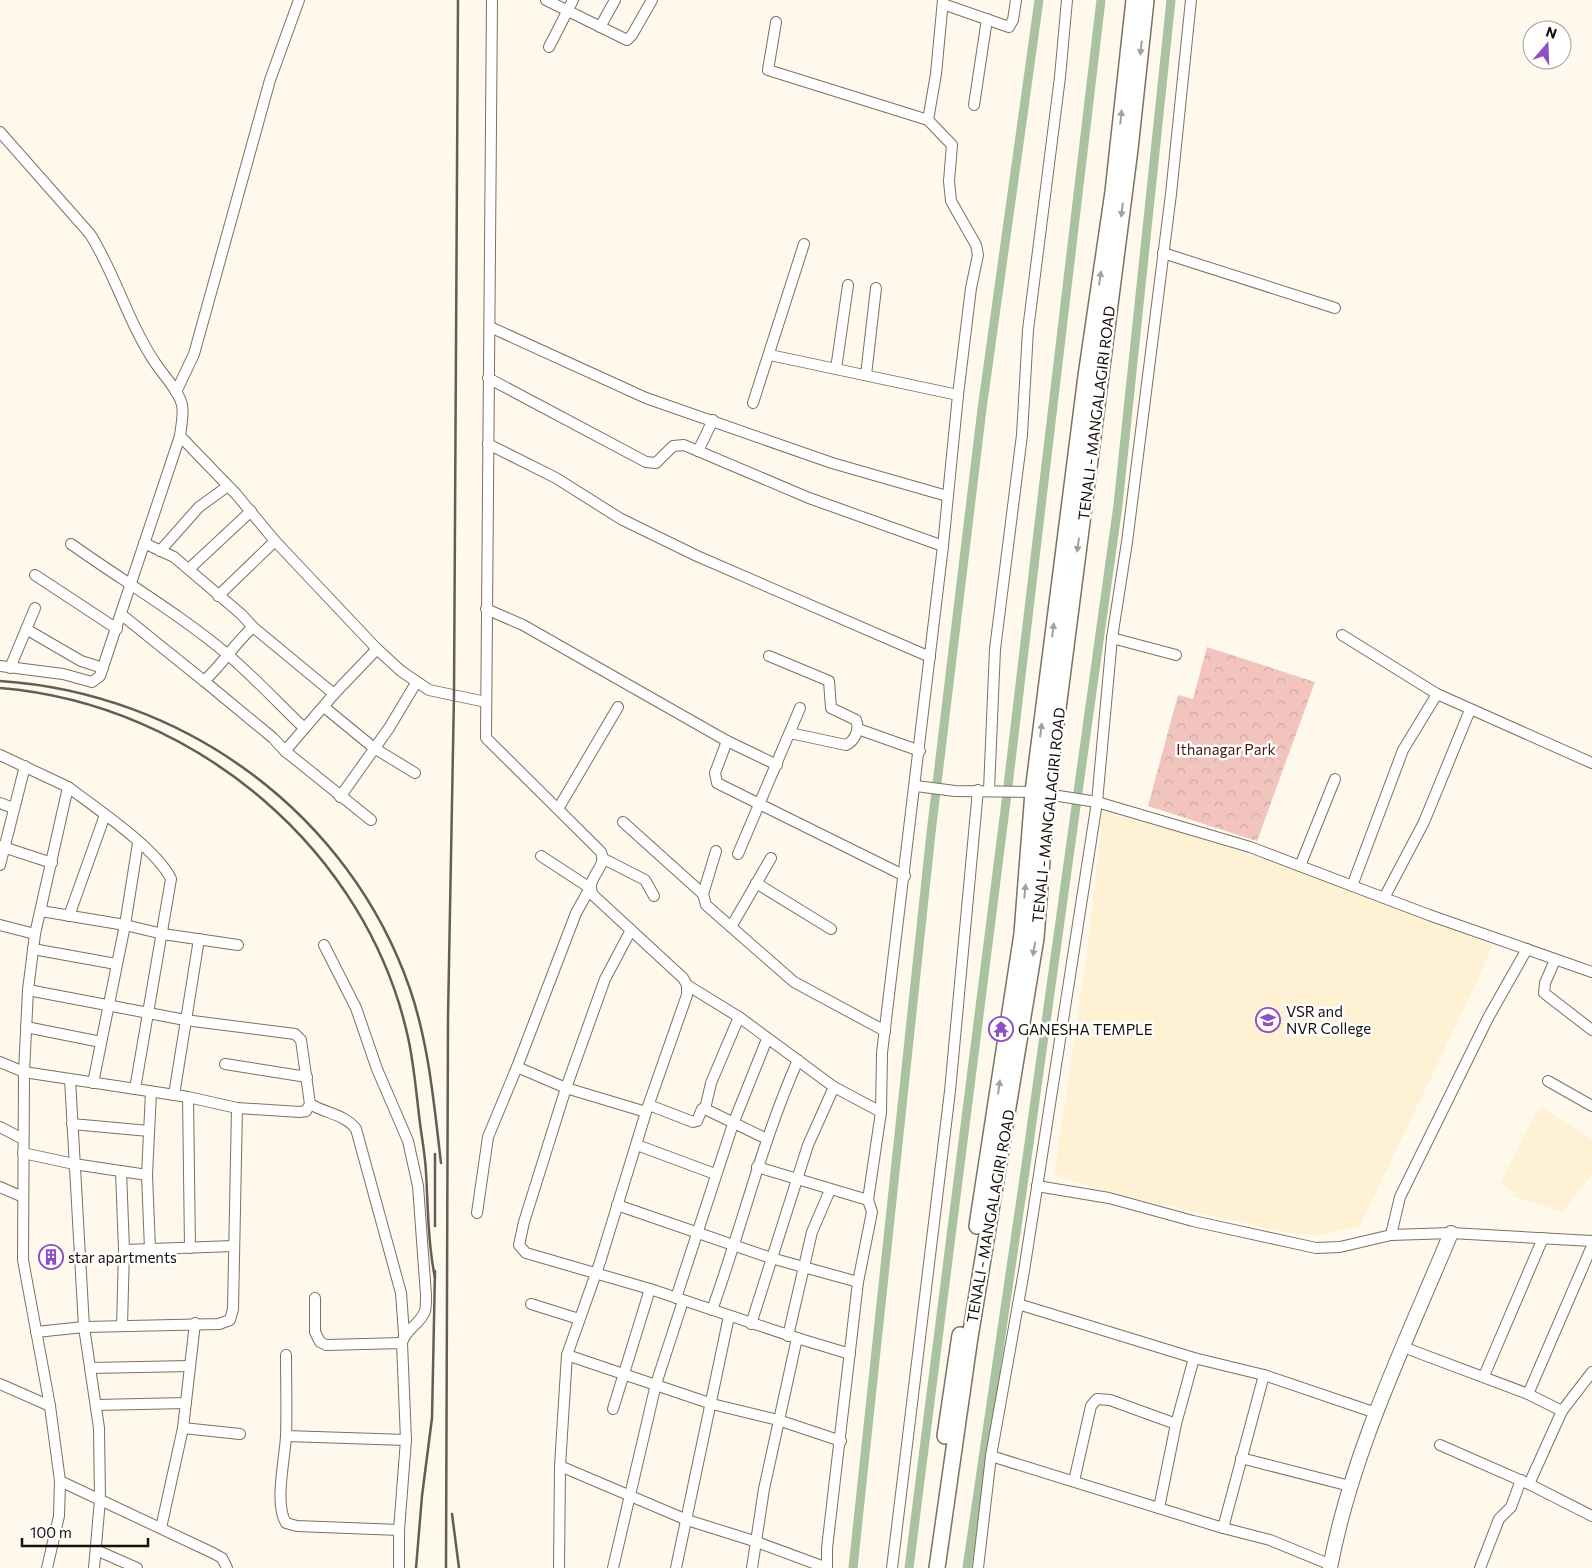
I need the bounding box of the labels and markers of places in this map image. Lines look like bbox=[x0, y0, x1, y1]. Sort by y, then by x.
place label: VSR and NVR College bbox=[1286, 1002, 1371, 1037]
school or university icon: VSR and NVR College bbox=[1255, 1007, 1281, 1033]
temple icon: GANESHA TEMPLE bbox=[988, 1016, 1014, 1042]
place label: GANESHA TEMPLE bbox=[1018, 1020, 1153, 1038]
building icon: star apartments bbox=[38, 1244, 64, 1270]
place label: star apartments bbox=[68, 1248, 177, 1266]

